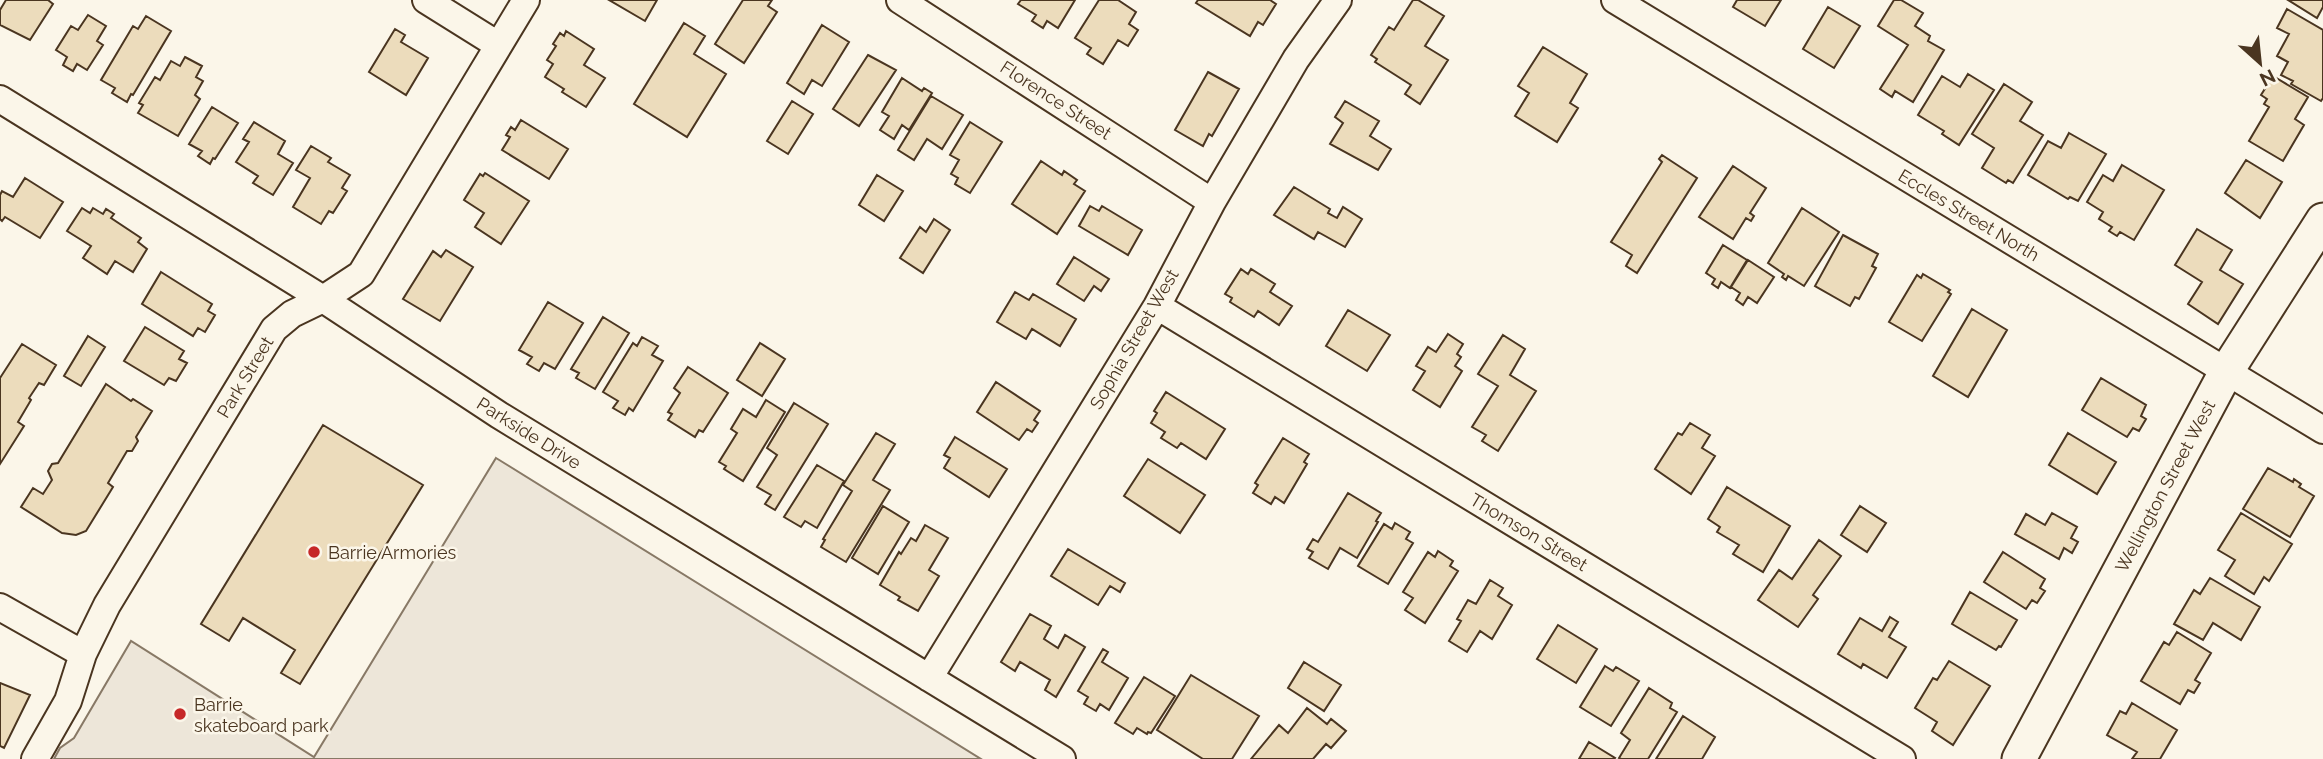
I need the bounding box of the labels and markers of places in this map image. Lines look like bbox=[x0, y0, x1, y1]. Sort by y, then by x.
place label: Barrie Armories bbox=[328, 542, 457, 563]
marker: Barrie Armories bbox=[306, 544, 322, 560]
place label: Barrie skateboard park bbox=[194, 694, 329, 736]
marker: Barrie skateboard park bbox=[172, 706, 188, 722]

